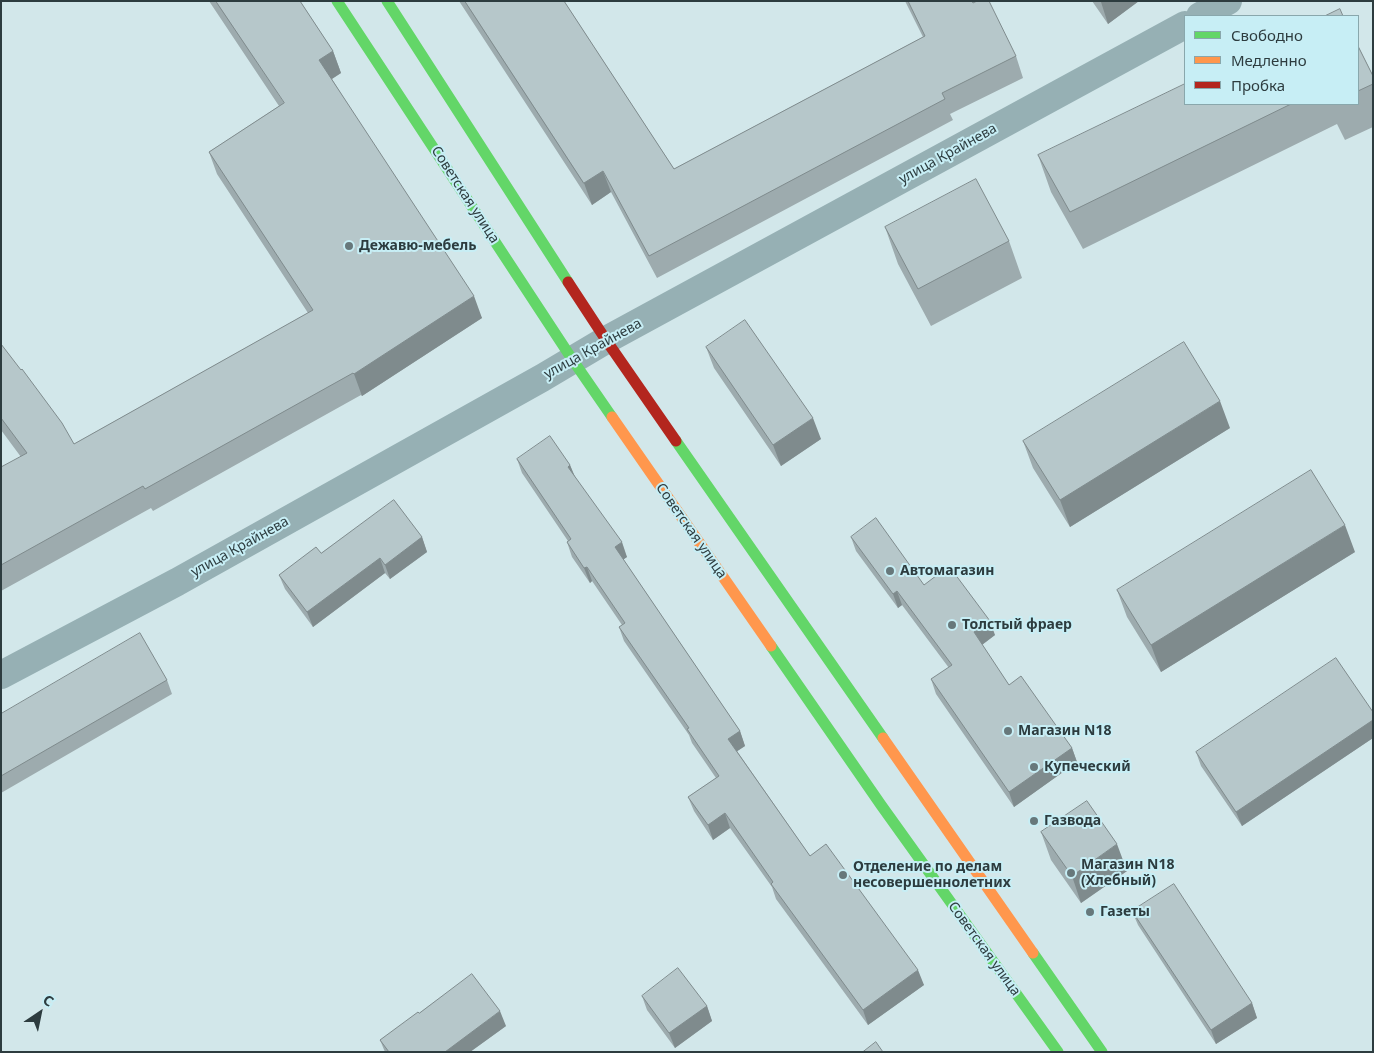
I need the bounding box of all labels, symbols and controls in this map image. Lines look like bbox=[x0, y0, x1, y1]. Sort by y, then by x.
legend bbox=[1184, 15, 1359, 105]
text: Свободно bbox=[1231, 25, 1303, 45]
text: Медленно bbox=[1231, 50, 1307, 70]
text: Пробка bbox=[1231, 75, 1285, 95]
street label: улица Крайнева bbox=[896, 120, 1000, 188]
street label: Советская улица bbox=[427, 143, 503, 247]
place label: Дежавю-мебель bbox=[359, 238, 476, 254]
marker: Дежавю-мебель bbox=[343, 240, 355, 252]
street label: улица Крайнева bbox=[541, 315, 645, 383]
street label: Советская улица bbox=[652, 480, 730, 582]
street label: улица Крайнева bbox=[188, 513, 292, 581]
place label: Автомагазин bbox=[900, 563, 994, 579]
marker: Автомагазин bbox=[884, 565, 896, 577]
place label: Толстый фраер bbox=[962, 617, 1072, 633]
marker: Толстый фраер bbox=[946, 619, 958, 631]
place label: Магазин N18 bbox=[1018, 723, 1111, 739]
marker: Магазин N18 bbox=[1002, 725, 1014, 737]
place label: Купеческий bbox=[1044, 759, 1131, 775]
marker: Купеческий bbox=[1028, 761, 1040, 773]
place label: Газвода bbox=[1044, 813, 1101, 829]
marker: Газвода bbox=[1028, 815, 1040, 827]
place label: Магазин N18 (Хлебный) bbox=[1081, 857, 1174, 890]
place label: Отделение по делам несовершеннолетних bbox=[853, 859, 1011, 892]
marker: Магазин N18 (Хлебный) bbox=[1065, 867, 1077, 879]
marker: Отделение по делам несовершеннолетних bbox=[837, 869, 849, 881]
street label: Советская улица bbox=[944, 899, 1024, 999]
place label: Газеты bbox=[1100, 904, 1150, 920]
marker: Газеты bbox=[1084, 906, 1096, 918]
north arrow bbox=[15, 988, 65, 1038]
text: С bbox=[40, 990, 58, 1011]

